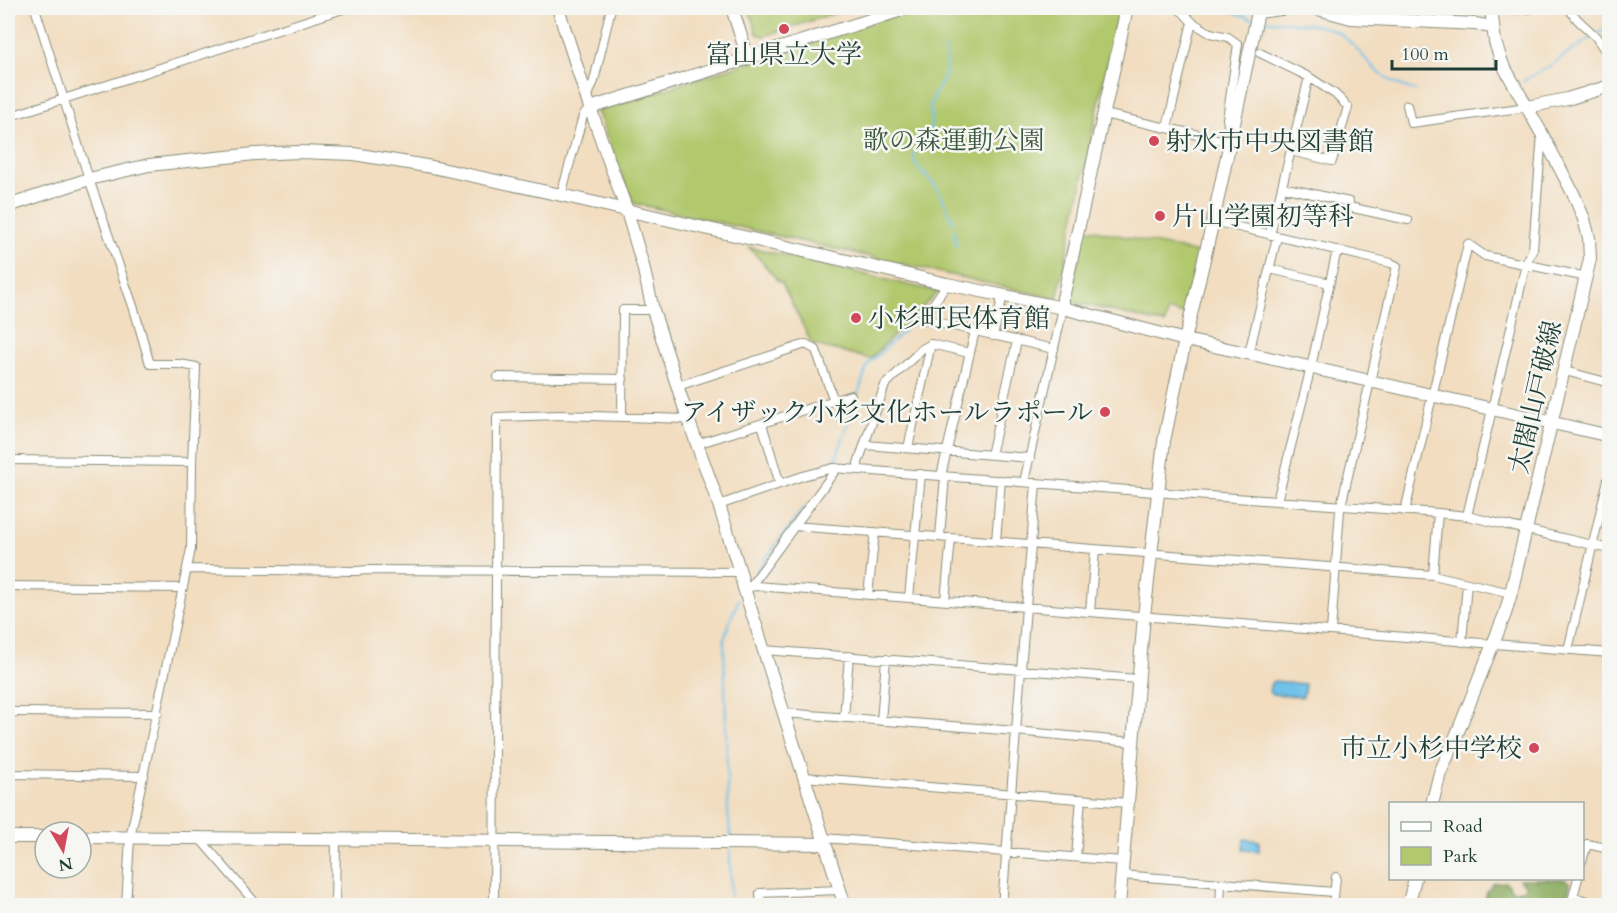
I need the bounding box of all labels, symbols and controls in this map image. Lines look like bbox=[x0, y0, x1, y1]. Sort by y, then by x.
marker: 富山県立大学 bbox=[777, 22, 791, 36]
scale bar bbox=[1392, 33, 1496, 71]
place label: 富山県立大学 bbox=[706, 37, 862, 72]
text: 100 m bbox=[1401, 42, 1449, 67]
park label: 歌の森運動公園 bbox=[863, 123, 1045, 158]
place label: 射水市中央図書館 bbox=[1166, 124, 1374, 159]
marker: 射水市中央図書館 bbox=[1147, 134, 1161, 148]
place label: 片山学園初等科 bbox=[1172, 199, 1354, 234]
marker: 片山学園初等科 bbox=[1153, 209, 1167, 223]
place label: 小杉町民体育館 bbox=[868, 301, 1050, 336]
marker: 小杉町民体育館 bbox=[849, 311, 863, 325]
street label: 太閤山戸破線 bbox=[1501, 317, 1570, 477]
place label: アイザック小杉文化ホールラポール bbox=[681, 395, 1093, 430]
marker: アイザック小杉文化ホールラポール bbox=[1098, 405, 1112, 419]
place label: 市立小杉中学校 bbox=[1340, 731, 1522, 766]
marker: 市立小杉中学校 bbox=[1527, 741, 1541, 755]
legend bbox=[1389, 802, 1584, 880]
text: Road bbox=[1443, 814, 1483, 839]
north arrow bbox=[33, 820, 93, 880]
text: Park bbox=[1443, 844, 1478, 869]
text: N bbox=[57, 852, 74, 876]

